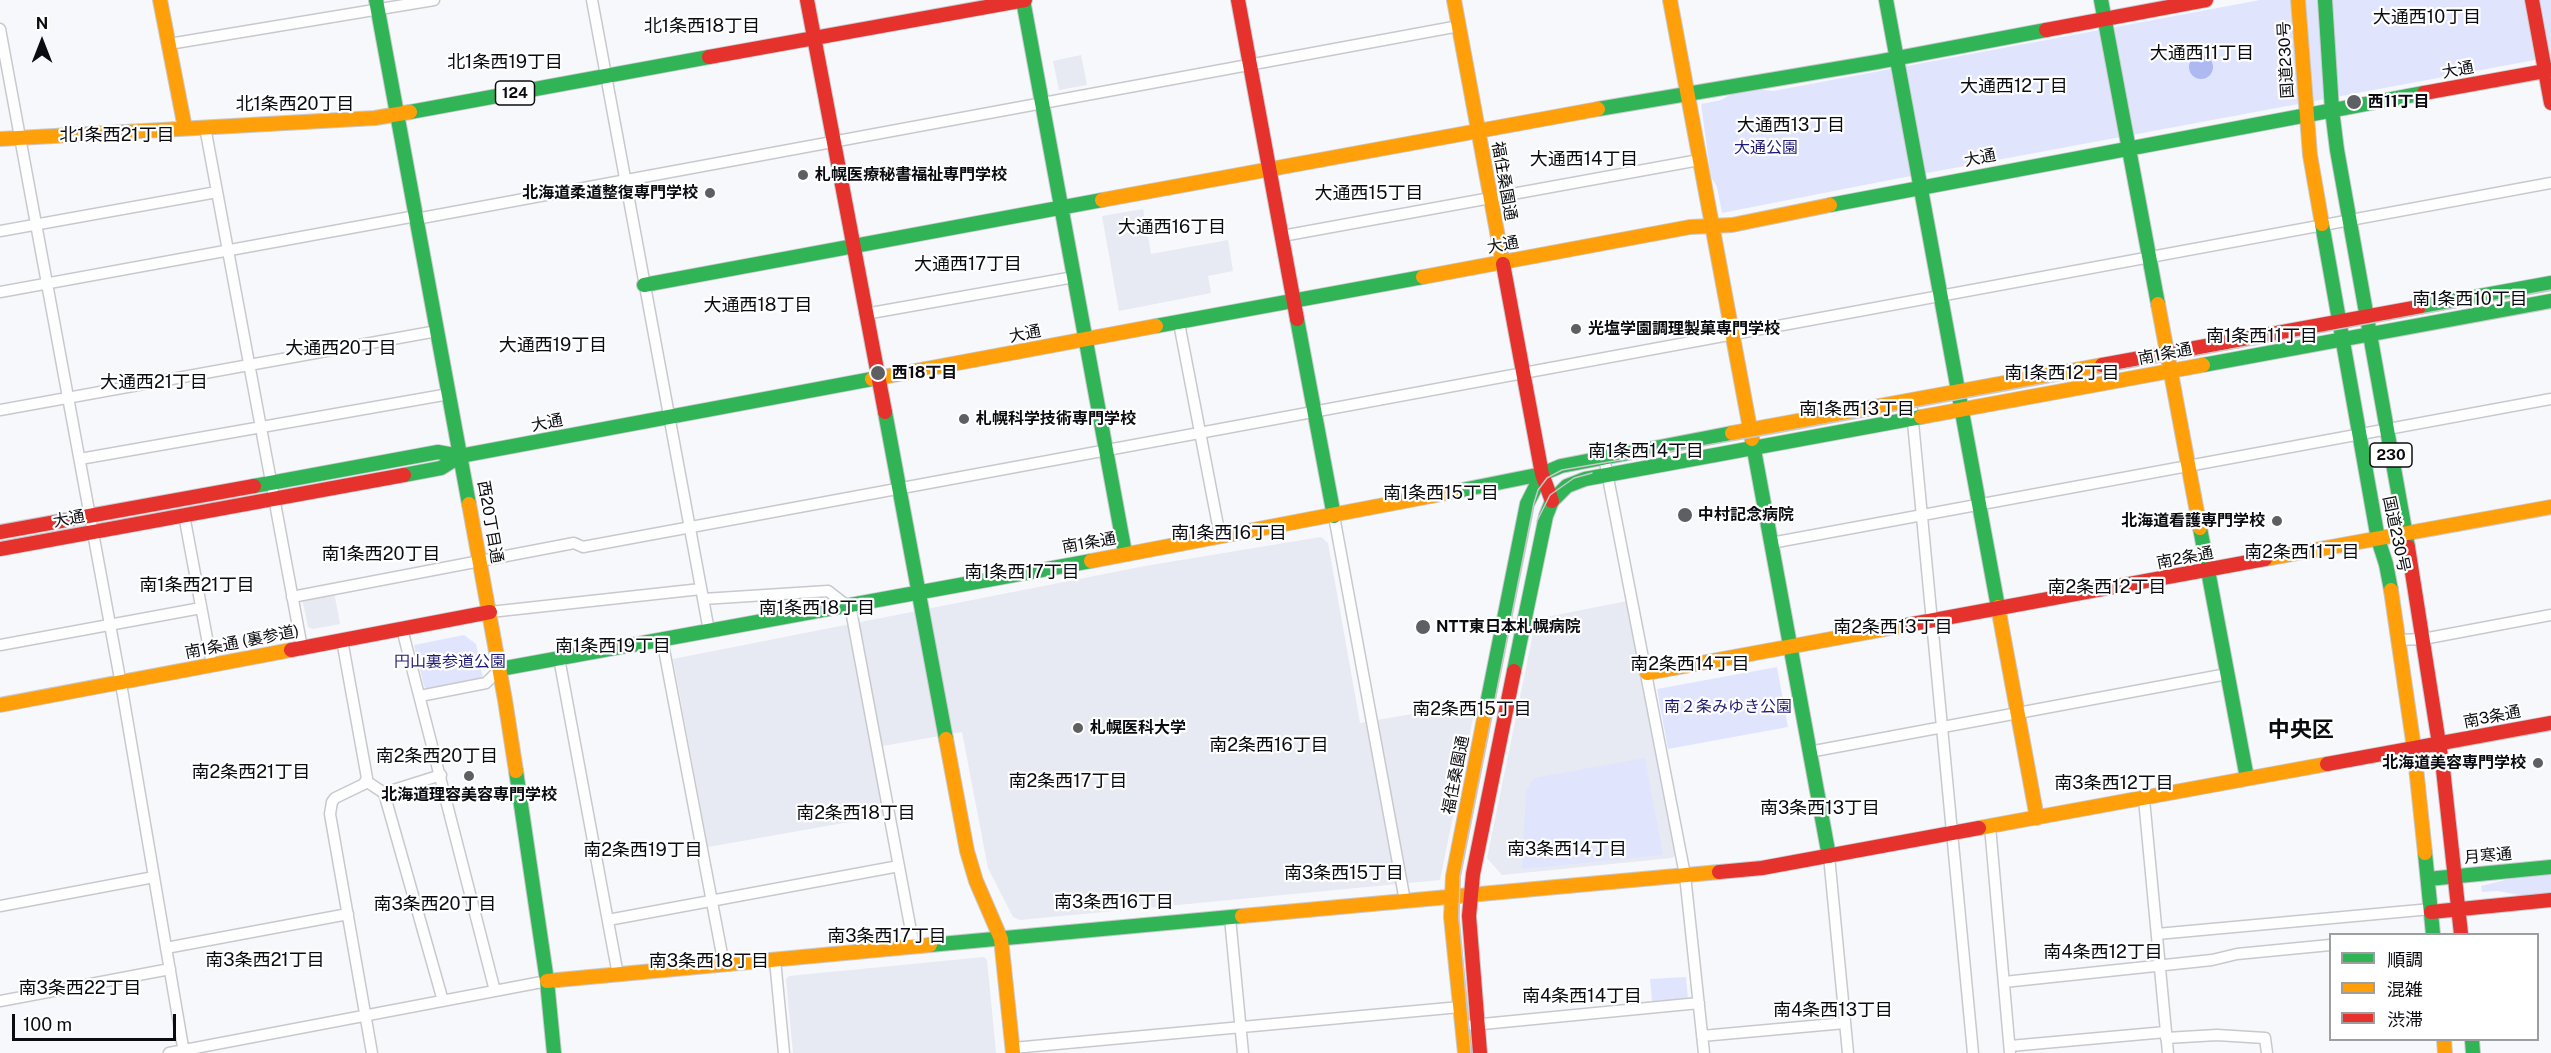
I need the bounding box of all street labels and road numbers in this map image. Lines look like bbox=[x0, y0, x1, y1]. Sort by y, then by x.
street label: 国道230号 bbox=[2274, 21, 2298, 99]
street label: 大通 bbox=[2441, 58, 2475, 82]
road number: 124 bbox=[496, 81, 534, 105]
street label: 福住桑園通 bbox=[1488, 140, 1520, 222]
street label: 大通 bbox=[1962, 146, 1998, 170]
street label: 大通 bbox=[1486, 233, 1520, 257]
street label: 大通 bbox=[1007, 322, 1043, 346]
street label: 南1条通 bbox=[2136, 339, 2194, 369]
street label: 大通 bbox=[529, 411, 565, 435]
road number: 230 bbox=[2370, 443, 2412, 467]
street label: 西20丁目通 bbox=[473, 479, 507, 565]
street label: 国道230号 bbox=[2379, 494, 2413, 574]
street label: 大通 bbox=[52, 507, 86, 531]
street label: 南1条通 bbox=[1060, 529, 1118, 557]
street label: 南2条通 bbox=[2155, 543, 2215, 573]
street label: 南1条通 (裏参道) bbox=[183, 621, 301, 663]
street label: 南3条通 bbox=[2462, 702, 2522, 732]
street label: 福住桑園通 bbox=[1439, 734, 1473, 816]
street label: 月寒通 bbox=[2463, 844, 2513, 868]

